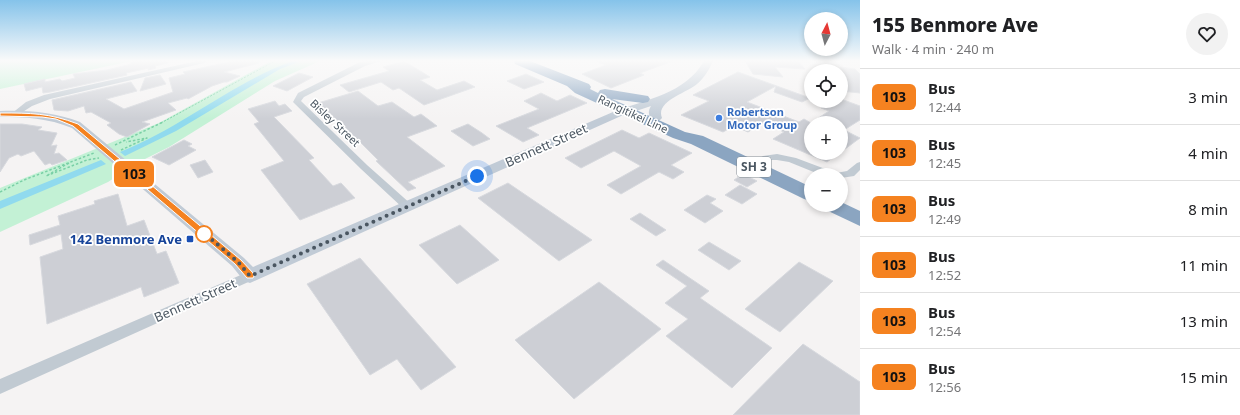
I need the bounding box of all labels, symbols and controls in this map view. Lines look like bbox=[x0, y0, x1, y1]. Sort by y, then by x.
north arrow bbox=[804, 12, 848, 56]
map controls bbox=[804, 12, 848, 212]
text: 155 Benmore Ave bbox=[872, 12, 1038, 38]
button: heart bbox=[1186, 13, 1228, 55]
text: Walk · 4 min · 240 m bbox=[872, 40, 994, 58]
button: locate bbox=[804, 64, 848, 108]
text: Bus bbox=[928, 78, 955, 98]
text: 103 bbox=[882, 87, 906, 106]
text: 3 min bbox=[1188, 87, 1228, 107]
street label: Rangitikei Line bbox=[596, 91, 671, 136]
street label: Bisley Street bbox=[307, 96, 364, 150]
text: 12:44 bbox=[928, 98, 961, 116]
place label: Robertson Motor Group bbox=[727, 104, 797, 132]
marker: Robertson Motor Group bbox=[714, 113, 724, 123]
button: + bbox=[804, 116, 848, 160]
street label: Bennett Street bbox=[502, 119, 590, 171]
text: Bus bbox=[928, 134, 955, 154]
text: 103 bbox=[882, 143, 906, 162]
text: 4 min bbox=[1188, 143, 1228, 163]
text: 12:45 bbox=[928, 154, 961, 172]
road number: SH 3 bbox=[737, 157, 771, 177]
line badge: 103 bbox=[111, 161, 157, 187]
text: 103 bbox=[122, 164, 146, 183]
your location bbox=[467, 166, 487, 186]
button: − bbox=[804, 168, 848, 212]
text: Bus bbox=[928, 190, 955, 210]
text: 103 bbox=[882, 199, 906, 218]
text: 8 min bbox=[1188, 199, 1228, 219]
text: 12:49 bbox=[928, 210, 961, 228]
unlabelled marker bbox=[195, 225, 213, 243]
place label: 142 Benmore Ave bbox=[70, 230, 182, 248]
marker: 142 Benmore Ave bbox=[185, 234, 195, 244]
text: Bus bbox=[928, 246, 955, 266]
text: 103 bbox=[882, 255, 906, 274]
text: 11 min bbox=[1180, 255, 1228, 275]
text: 12:52 bbox=[928, 266, 961, 284]
street label: Bennett Street bbox=[151, 274, 239, 326]
text: Bus bbox=[928, 302, 955, 322]
text: 103 bbox=[882, 311, 906, 330]
text: 13 min bbox=[1180, 311, 1228, 331]
text: 12:54 bbox=[928, 322, 961, 340]
text: Bus bbox=[928, 358, 955, 378]
text: 103 bbox=[882, 367, 906, 386]
text: 15 min bbox=[1180, 367, 1228, 387]
text: 12:56 bbox=[928, 378, 961, 396]

